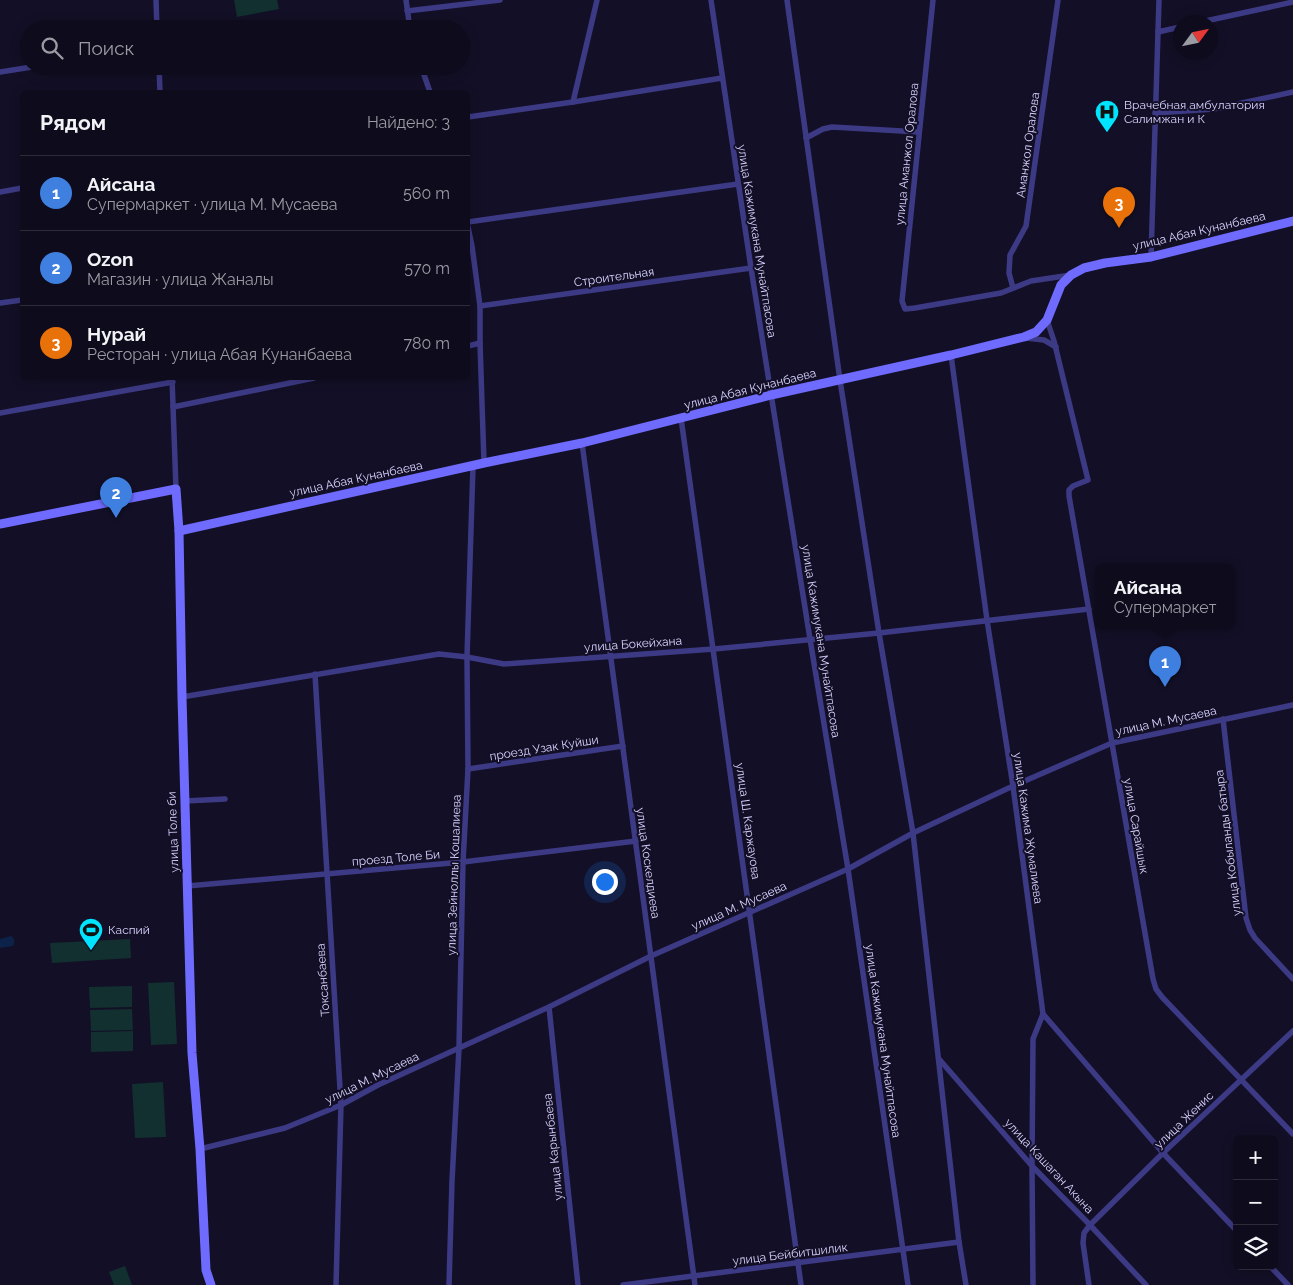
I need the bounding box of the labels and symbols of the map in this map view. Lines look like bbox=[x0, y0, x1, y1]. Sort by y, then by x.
north arrow bbox=[1173, 15, 1218, 60]
street label: улица Аманжол Оралова bbox=[893, 82, 921, 226]
street label: Аманжол Оралова bbox=[1014, 91, 1042, 199]
place label: Врачебная амбулатория Салимжан и К bbox=[1124, 98, 1265, 126]
hospital icon: Врачебная амбулатория Салимжан и К bbox=[1094, 99, 1120, 133]
street label: улица Кажимукана Мунайтпасова bbox=[735, 143, 779, 339]
pin: 3 bbox=[1103, 187, 1135, 228]
street label: улица Абая Кунанбаева bbox=[1131, 209, 1267, 253]
street label: Строительная bbox=[573, 264, 655, 290]
street label: улица Абая Кунанбаева bbox=[682, 366, 818, 412]
street label: улица Абая Кунанбаева bbox=[288, 458, 424, 500]
pin: 2 bbox=[100, 477, 132, 518]
street label: улица Кажимукана Мунайтпасова bbox=[799, 543, 843, 739]
street label: улица Бокейхана bbox=[584, 634, 682, 654]
pin: 1 bbox=[1149, 646, 1181, 687]
street label: улица М. Мусаева bbox=[1114, 703, 1218, 739]
street label: проезд Узак Куйши bbox=[488, 732, 600, 764]
street label: улица Кажима Жумалиева bbox=[1010, 751, 1046, 905]
street label: улица Ш. Каржауова bbox=[733, 762, 763, 880]
street label: улица Кобыланды батыра bbox=[1212, 769, 1244, 917]
street label: улица Сарайшык bbox=[1121, 777, 1151, 875]
street label: улица Толе би bbox=[165, 791, 181, 873]
street label: улица Зейноллы Кошалиева bbox=[444, 794, 464, 956]
street label: улица Коскелдиева bbox=[633, 807, 663, 919]
street label: проезд Толе Би bbox=[351, 847, 441, 869]
your location bbox=[592, 869, 618, 895]
street label: улица М. Мусаева bbox=[689, 879, 789, 933]
sports icon: Каспий bbox=[78, 917, 104, 951]
place label: Каспий bbox=[108, 923, 150, 937]
street label: Токсанбаева bbox=[313, 943, 333, 1017]
street label: улица Кажимукана Мунайтпасова bbox=[862, 943, 904, 1139]
street label: улица М. Мусаева bbox=[323, 1049, 421, 1107]
street label: улица Женис bbox=[1152, 1088, 1217, 1152]
street label: улица Карынбаева bbox=[540, 1093, 566, 1201]
street label: улица Кашаган Акына bbox=[1001, 1116, 1097, 1216]
street label: улица Бейбитшилик bbox=[732, 1240, 848, 1268]

